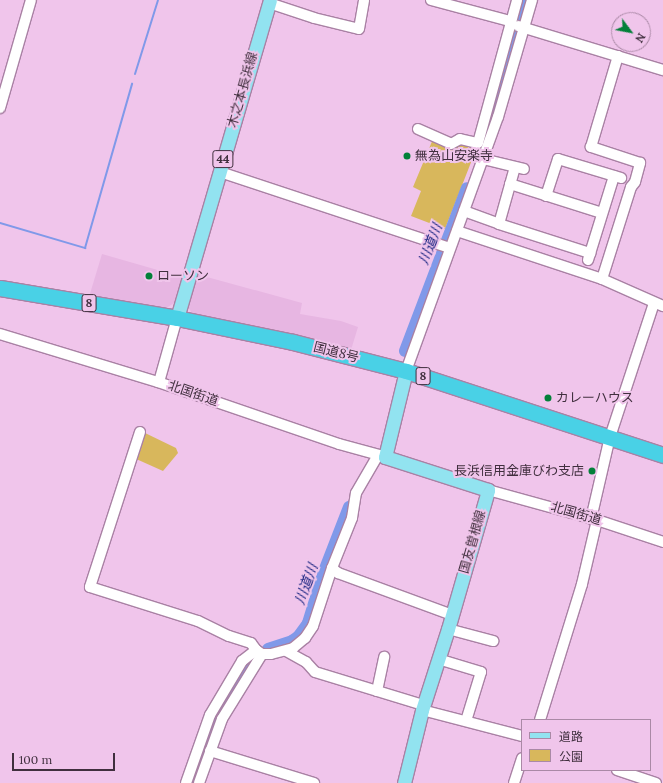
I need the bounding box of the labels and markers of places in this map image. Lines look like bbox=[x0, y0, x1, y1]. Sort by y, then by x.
place label: 無為山安楽寺 bbox=[415, 148, 493, 164]
marker: 無為山安楽寺 bbox=[402, 151, 412, 161]
place label: ローソン bbox=[157, 268, 209, 284]
marker: ローソン bbox=[144, 271, 154, 281]
place label: カレーハウス bbox=[556, 390, 634, 406]
marker: カレーハウス bbox=[543, 393, 553, 403]
place label: 長浜信用金庫びわ支店 bbox=[454, 463, 584, 479]
marker: 長浜信用金庫びわ支店 bbox=[587, 466, 597, 476]

